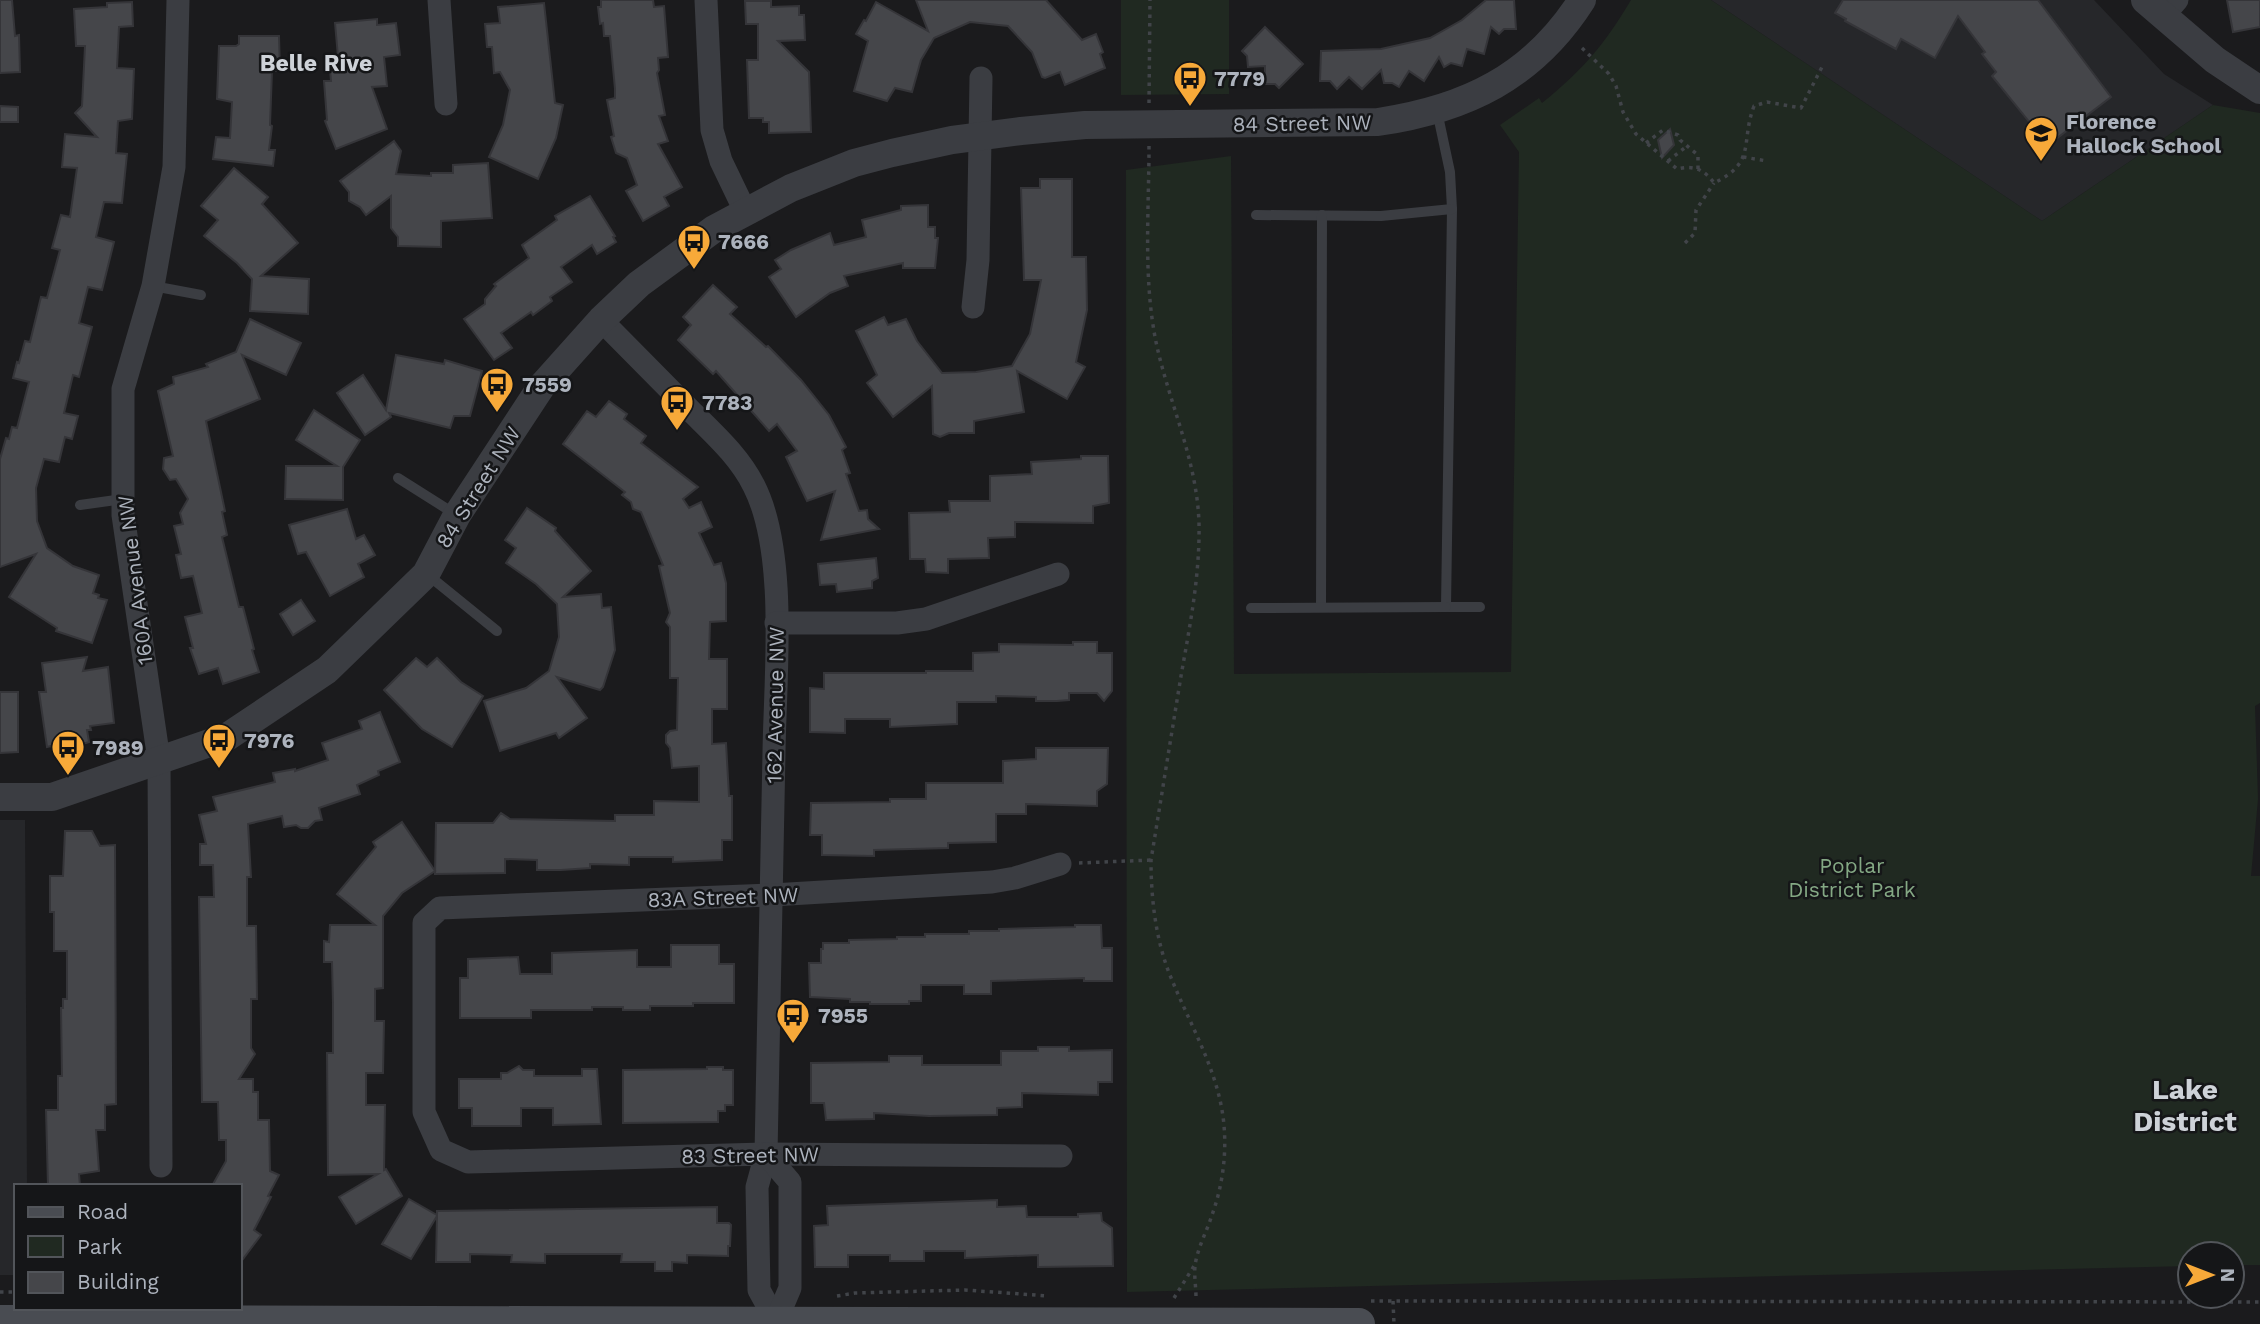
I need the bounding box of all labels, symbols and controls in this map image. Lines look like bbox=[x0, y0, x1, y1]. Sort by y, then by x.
district label: Belle Rive bbox=[260, 50, 372, 77]
bus stop icon: 7779 bbox=[1171, 59, 1209, 108]
place label: 7779 bbox=[1214, 66, 1265, 91]
street label: 84 Street NW bbox=[1232, 109, 1372, 137]
place label: Florence Hallock School bbox=[2066, 109, 2221, 158]
school or university icon: Florence Hallock School bbox=[2022, 114, 2060, 163]
bus stop icon: 7666 bbox=[675, 222, 713, 271]
place label: 7666 bbox=[718, 229, 769, 254]
bus stop icon: 7559 bbox=[478, 365, 516, 414]
place label: 7559 bbox=[522, 372, 572, 397]
bus stop icon: 7783 bbox=[658, 383, 696, 432]
place label: 7783 bbox=[702, 390, 753, 415]
street label: 84 Street NW bbox=[431, 421, 525, 553]
street label: 160A Avenue NW bbox=[112, 494, 158, 666]
street label: 162 Avenue NW bbox=[761, 627, 789, 783]
bus stop icon: 7976 bbox=[200, 721, 238, 770]
bus stop icon: 7989 bbox=[49, 728, 87, 777]
place label: 7976 bbox=[244, 728, 294, 753]
place label: 7989 bbox=[92, 735, 144, 760]
park label: Poplar District Park bbox=[1788, 853, 1916, 902]
street label: 83A Street NW bbox=[647, 882, 799, 912]
bus stop icon: 7955 bbox=[774, 996, 812, 1045]
place label: 7955 bbox=[818, 1003, 868, 1028]
district label: Lake District bbox=[2133, 1073, 2237, 1138]
street label: 83 Street NW bbox=[681, 1141, 819, 1169]
legend bbox=[14, 1184, 242, 1310]
text: Road bbox=[77, 1199, 128, 1224]
text: Park bbox=[77, 1234, 122, 1259]
north arrow bbox=[2176, 1240, 2246, 1310]
text: N bbox=[2216, 1268, 2239, 1282]
text: Building bbox=[77, 1269, 159, 1294]

